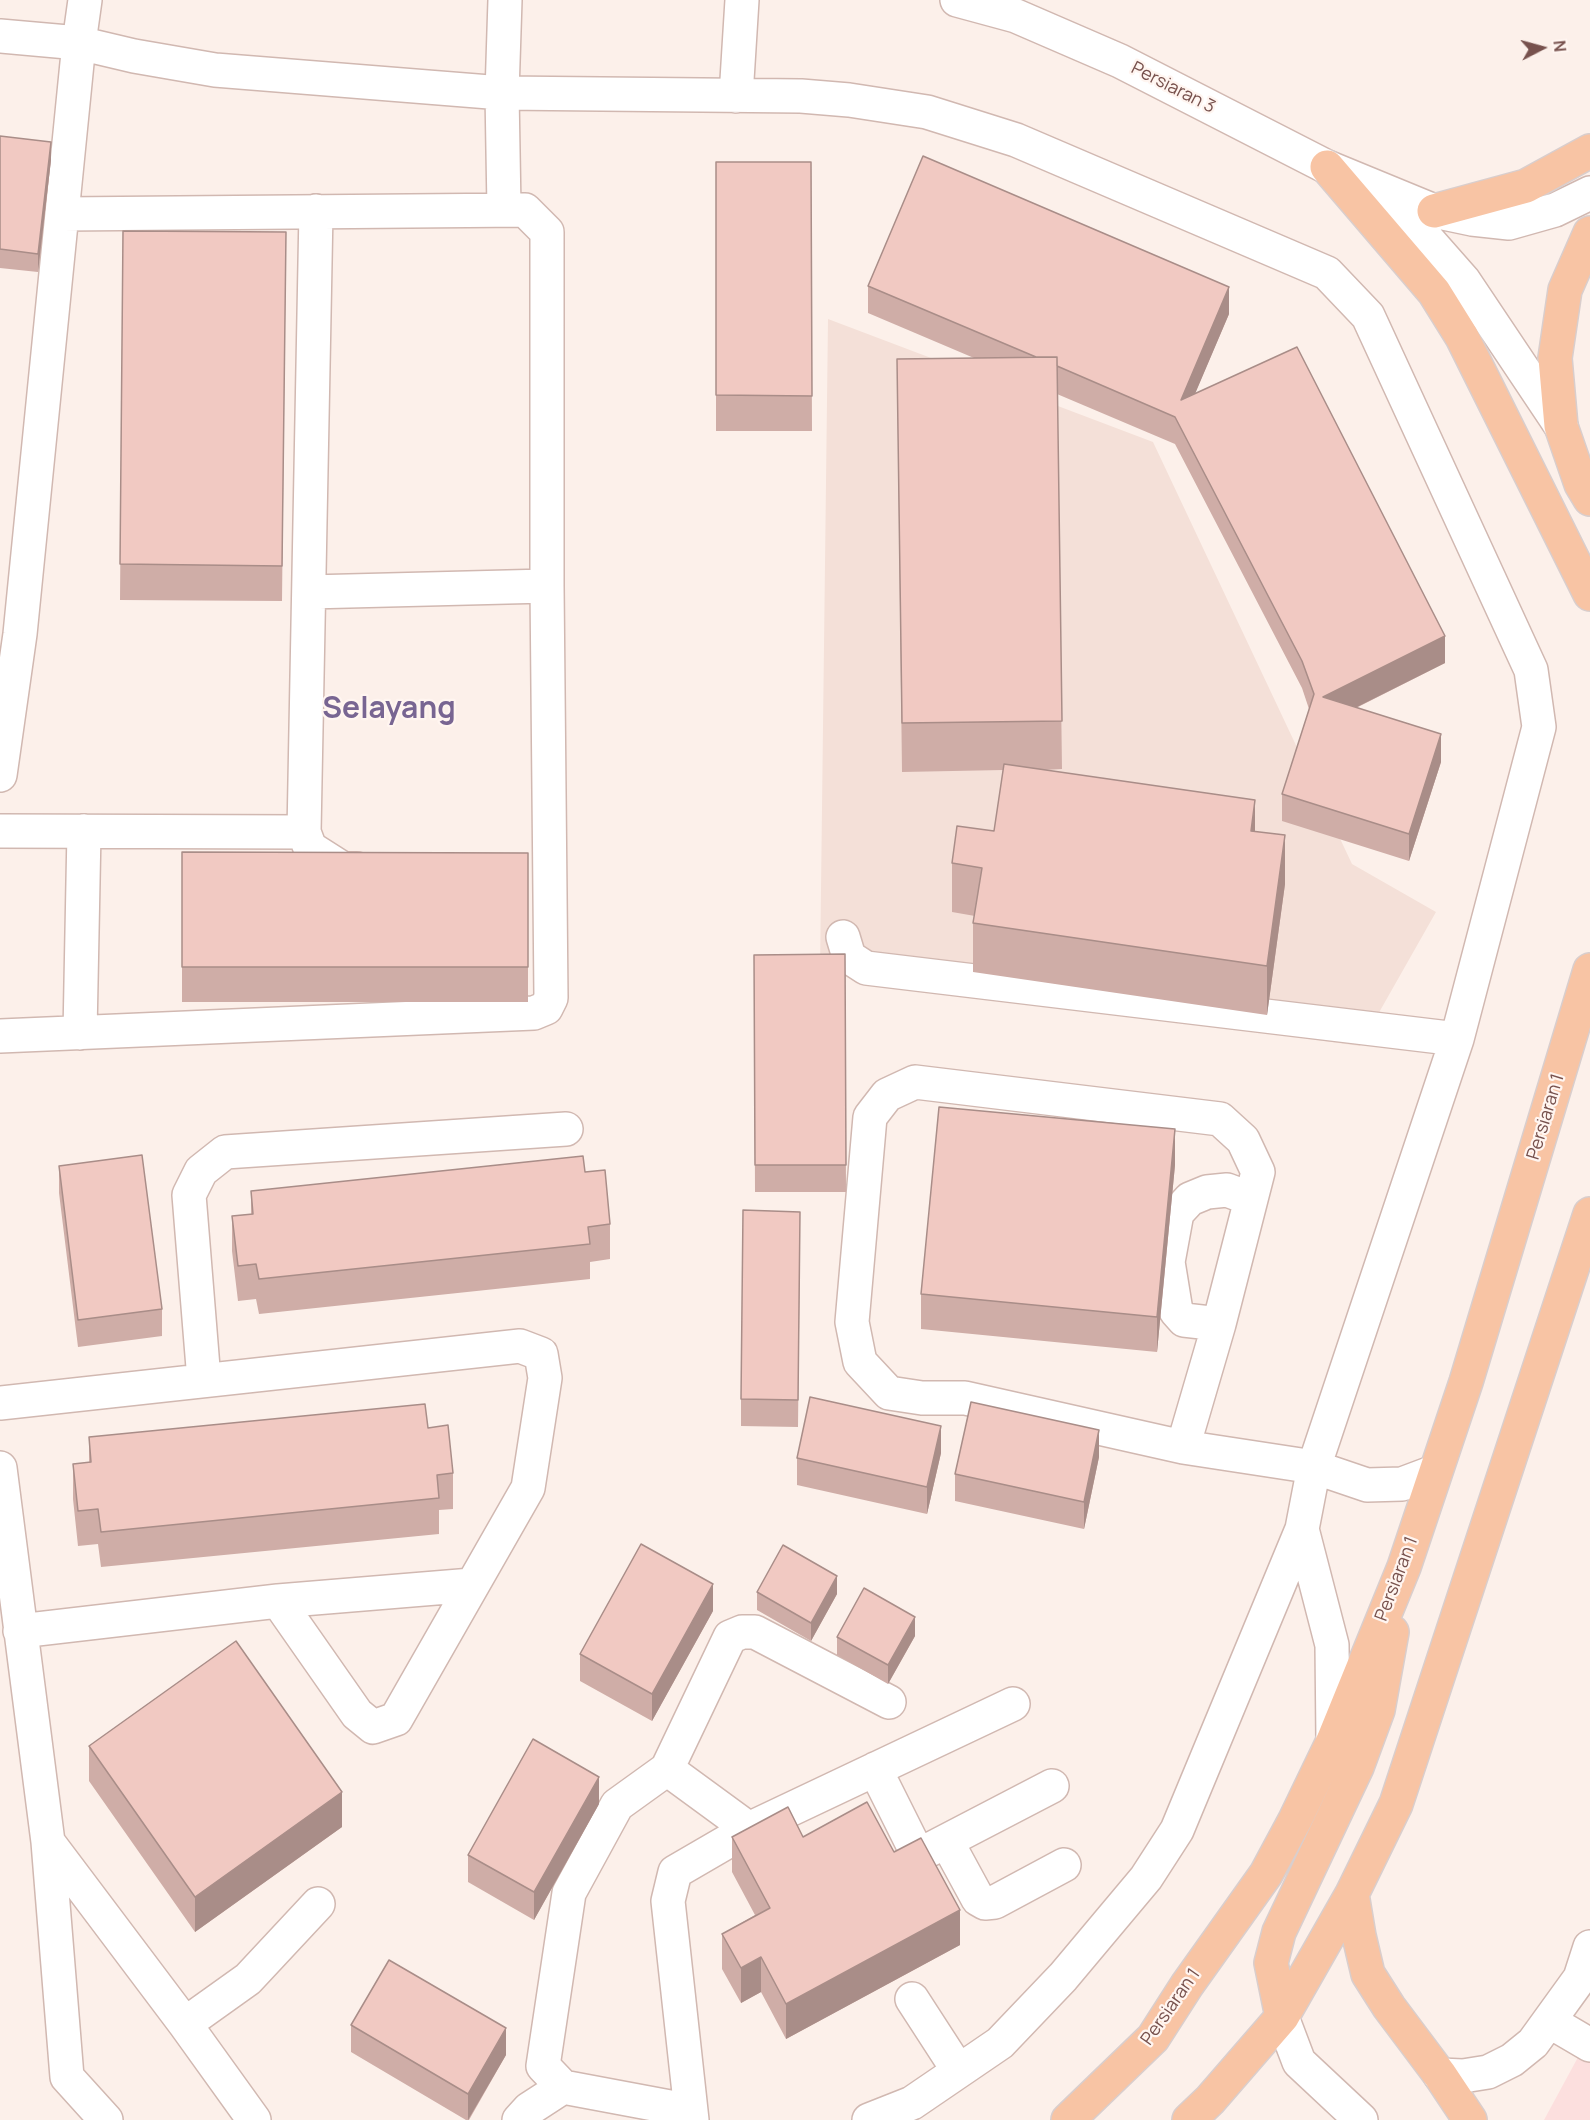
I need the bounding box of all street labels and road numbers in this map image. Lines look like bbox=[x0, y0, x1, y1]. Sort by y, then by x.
street label: Persiaran 3 bbox=[1127, 58, 1219, 118]
street label: Persiaran 1 bbox=[1523, 1072, 1569, 1162]
street label: Persiaran 1 bbox=[1371, 1534, 1423, 1624]
street label: Persiaran 1 bbox=[1137, 1965, 1205, 2049]

